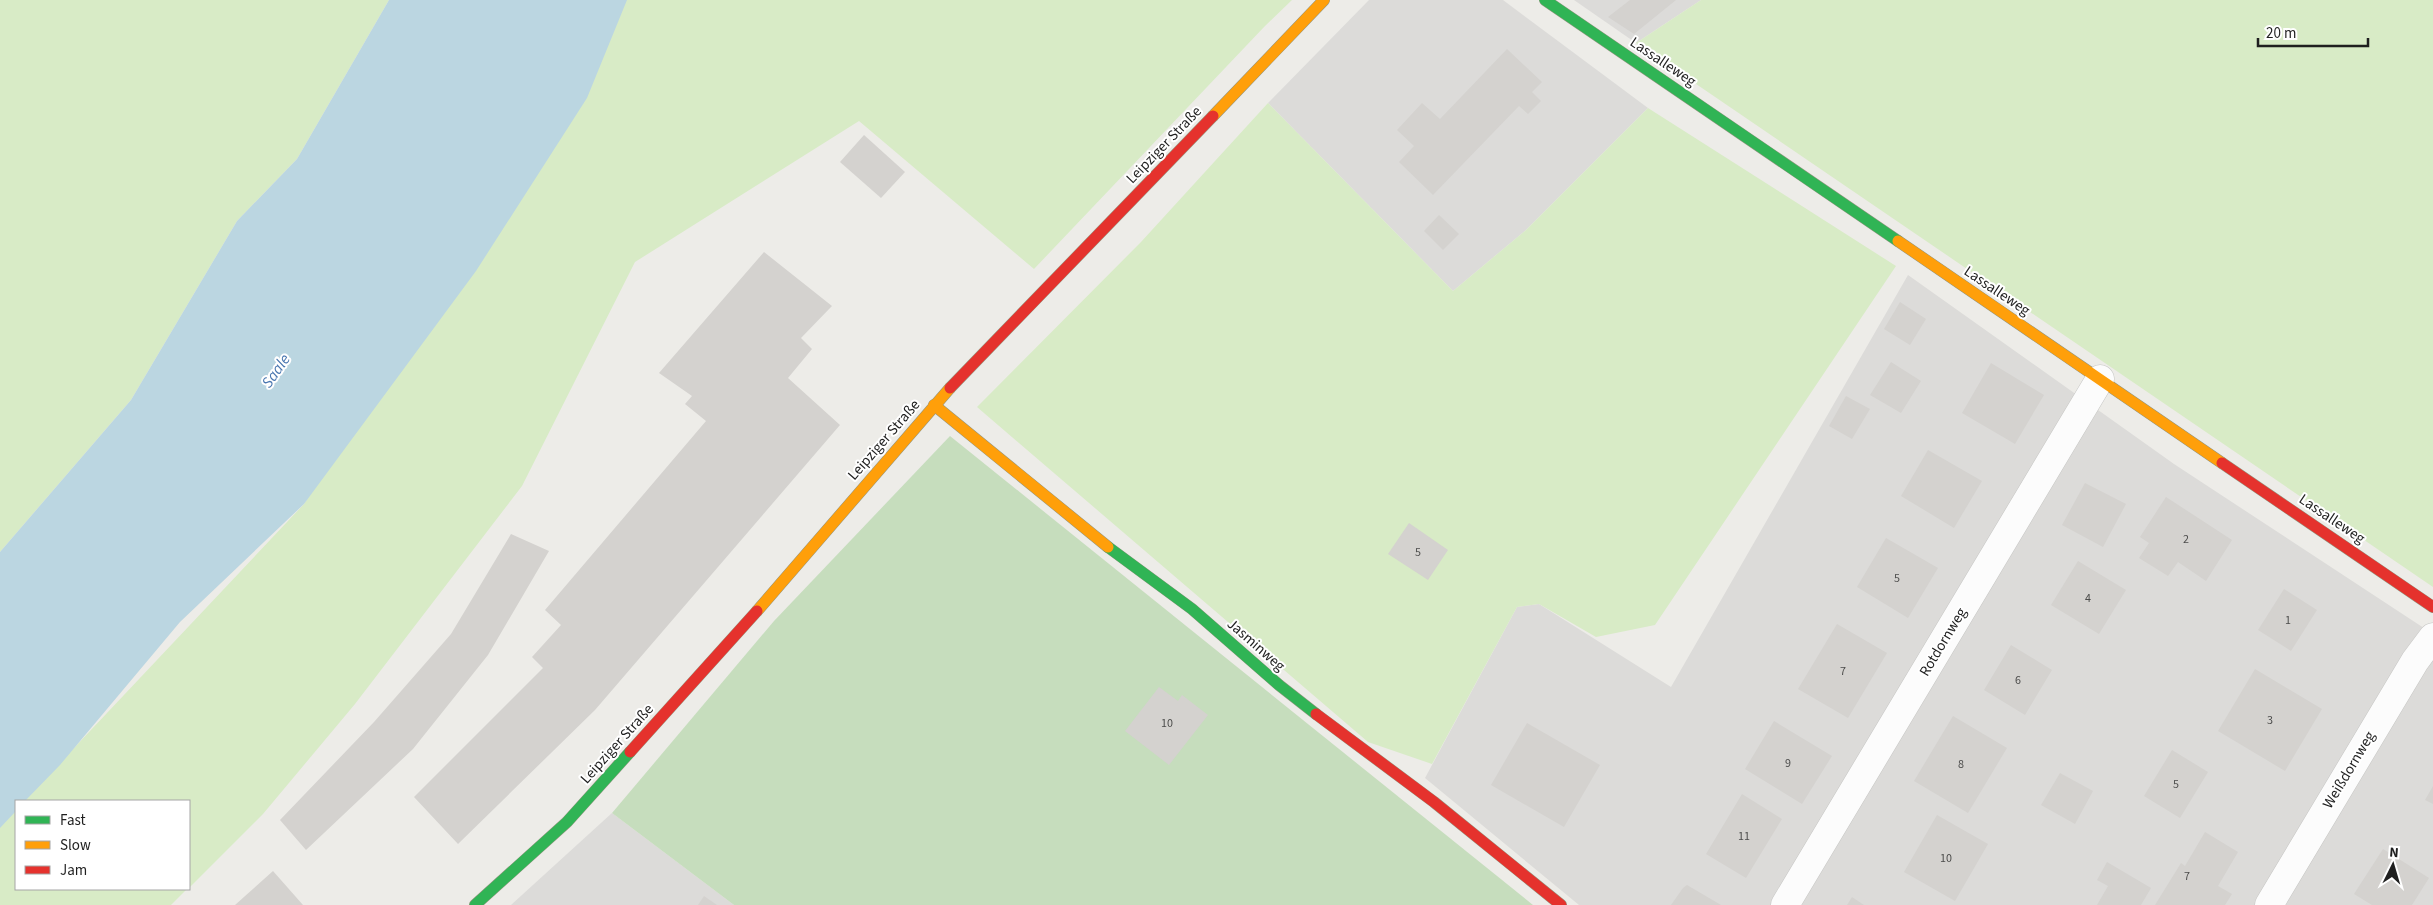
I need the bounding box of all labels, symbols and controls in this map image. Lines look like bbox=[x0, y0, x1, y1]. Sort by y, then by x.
scale bar bbox=[2258, 15, 2368, 47]
text: 20 m bbox=[2266, 23, 2296, 44]
street label: Lassalleweg bbox=[1626, 32, 1701, 92]
street label: Leipziger Straße bbox=[1121, 101, 1207, 189]
street label: Lassalleweg bbox=[1960, 261, 2035, 321]
water label: Saale bbox=[256, 349, 296, 392]
street label: Leipziger Straße bbox=[843, 395, 925, 485]
street label: Lassalleweg bbox=[2295, 489, 2370, 549]
house number: 2 bbox=[2183, 531, 2189, 548]
house number: 5 bbox=[1415, 544, 1421, 561]
house number: 5 bbox=[1894, 570, 1900, 587]
house number: 4 bbox=[2085, 590, 2091, 607]
street label: Rotdornweg bbox=[1914, 603, 1972, 680]
house number: 1 bbox=[2285, 612, 2291, 629]
street label: Jasminweg bbox=[1222, 614, 1290, 676]
house number: 7 bbox=[1840, 663, 1846, 680]
house number: 6 bbox=[2015, 672, 2021, 689]
street label: Leipziger Straße bbox=[575, 700, 659, 788]
house number: 3 bbox=[2267, 712, 2273, 729]
house number: 10 bbox=[1161, 715, 1173, 732]
street label: Weißdornweg bbox=[2318, 727, 2381, 813]
house number: 9 bbox=[1785, 755, 1791, 772]
house number: 8 bbox=[1958, 756, 1964, 773]
house number: 5 bbox=[2173, 776, 2179, 793]
legend bbox=[15, 800, 190, 890]
text: Fast bbox=[60, 810, 86, 831]
house number: 11 bbox=[1738, 828, 1750, 845]
text: Slow bbox=[60, 835, 91, 856]
north arrow bbox=[2368, 840, 2418, 890]
text: N bbox=[2389, 843, 2400, 863]
house number: 10 bbox=[1940, 850, 1952, 867]
text: Jam bbox=[60, 860, 87, 881]
house number: 7 bbox=[2184, 868, 2190, 885]

